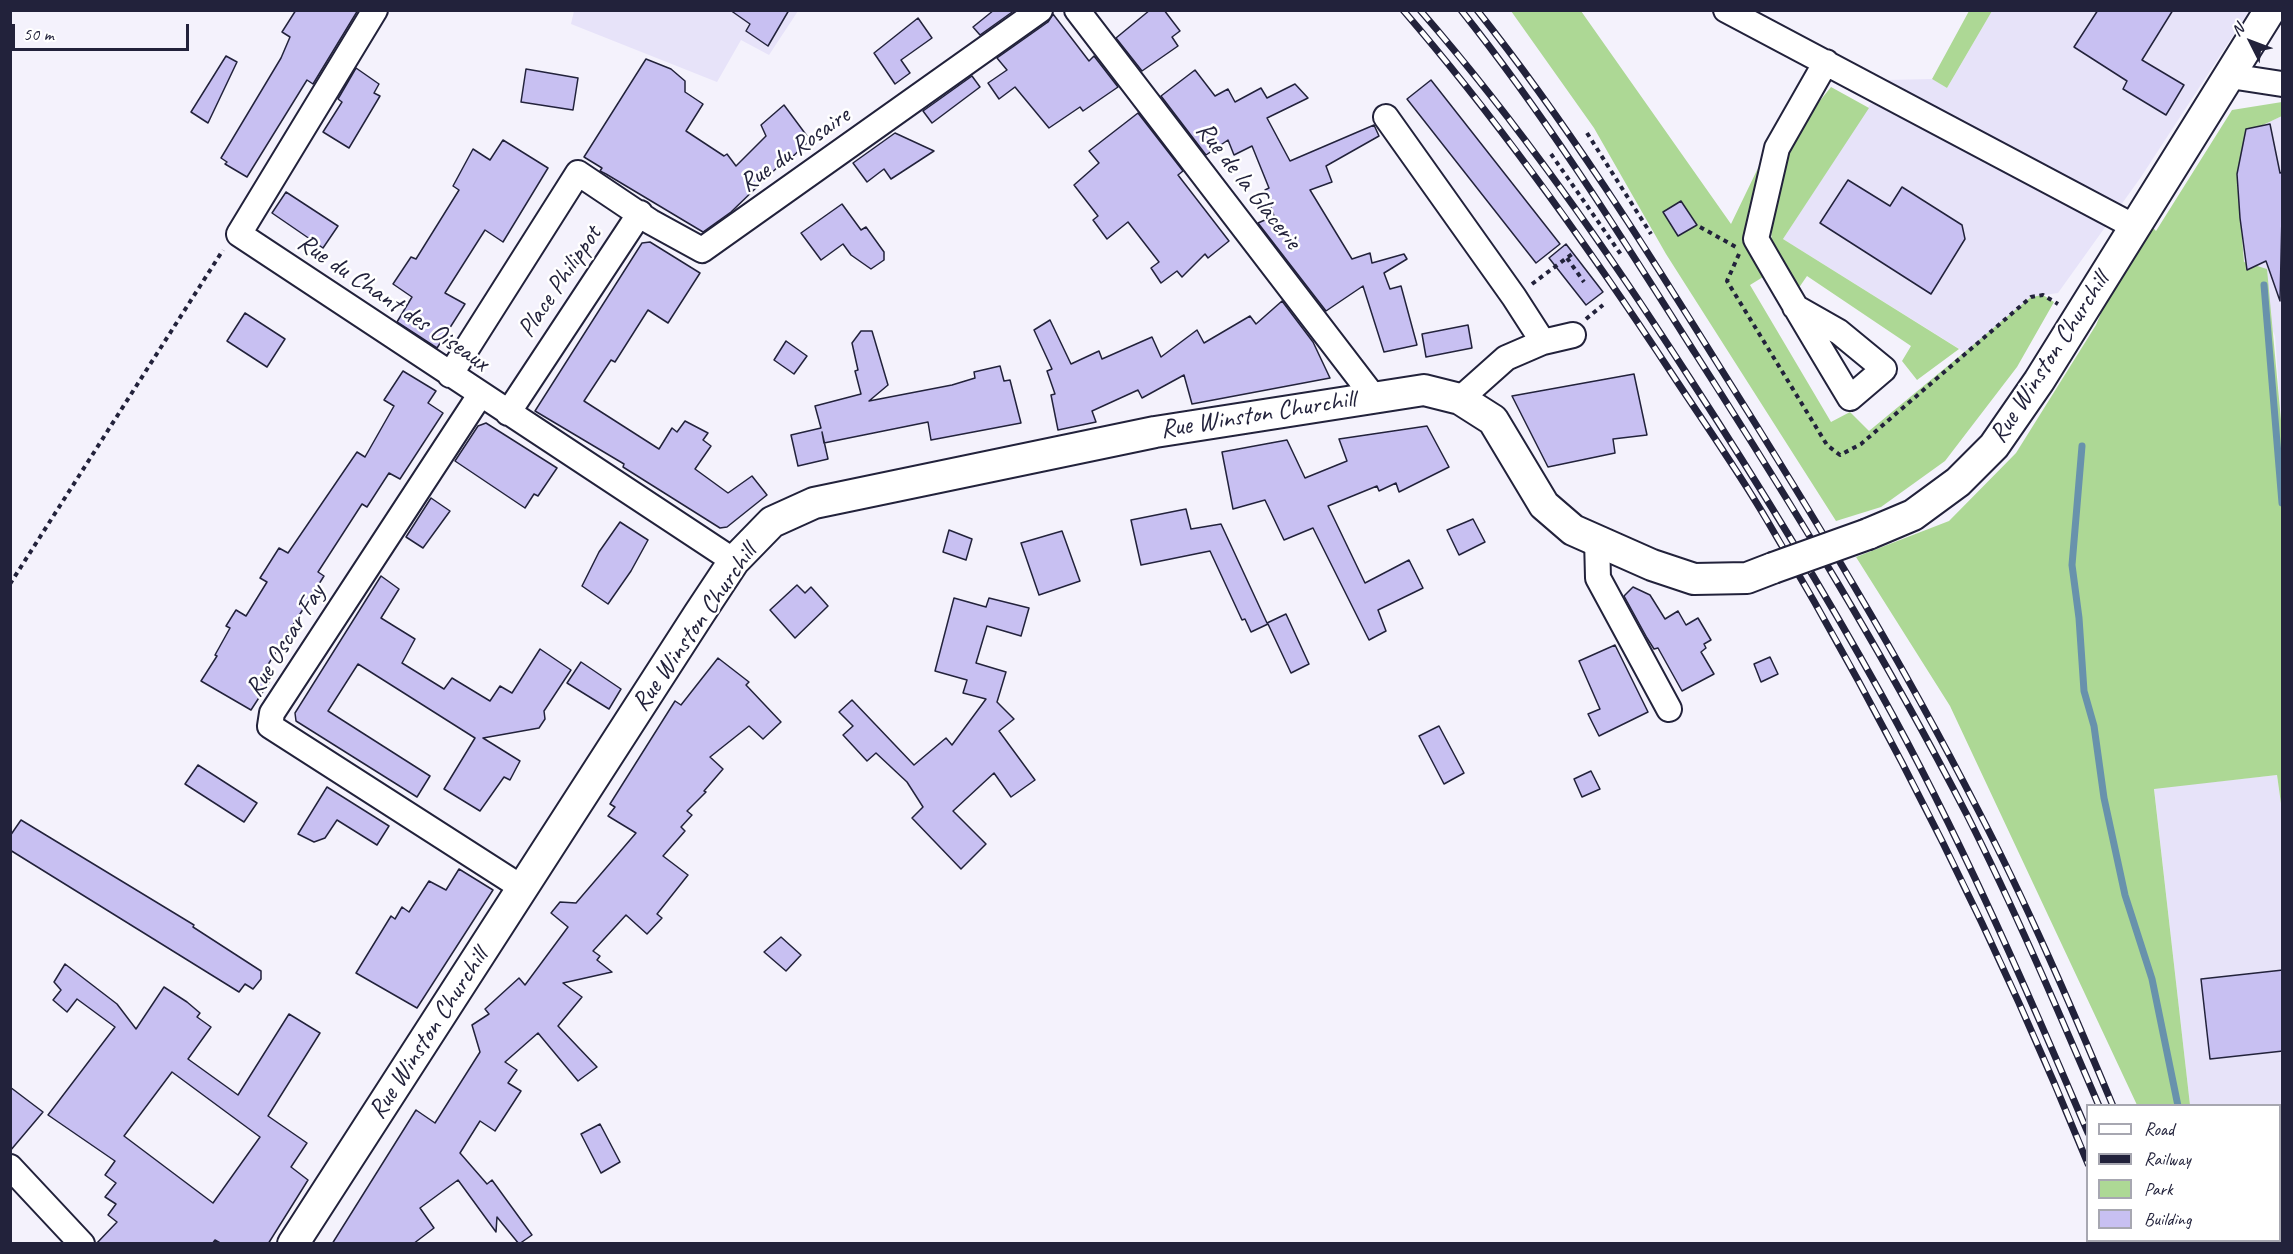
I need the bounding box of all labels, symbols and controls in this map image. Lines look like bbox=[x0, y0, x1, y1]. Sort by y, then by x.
scale bar bbox=[15, 12, 192, 50]
north arrow bbox=[2221, 12, 2281, 72]
text: N bbox=[2227, 20, 2248, 40]
text: 50 m bbox=[23, 23, 54, 45]
street label: Rue du Rosaire bbox=[734, 100, 856, 200]
street label: Rue de la Glacerie bbox=[1188, 116, 1308, 256]
street label: Place Philippot bbox=[511, 220, 609, 344]
street label: Rue du Chant des Oiseaux bbox=[291, 227, 495, 379]
street label: Rue Winston Churchill bbox=[1983, 267, 2117, 449]
street label: Rue Winston Churchill bbox=[1158, 384, 1358, 446]
street label: Rue Winston Churchill bbox=[626, 538, 764, 718]
street label: Rue Oscar Fay bbox=[239, 579, 333, 703]
street label: Rue Winston Churchill bbox=[362, 943, 496, 1125]
legend bbox=[2086, 1104, 2281, 1242]
text: Road bbox=[2144, 1118, 2174, 1140]
text: Railway bbox=[2144, 1148, 2191, 1170]
text: Park bbox=[2144, 1178, 2173, 1200]
text: Building bbox=[2144, 1208, 2191, 1230]

